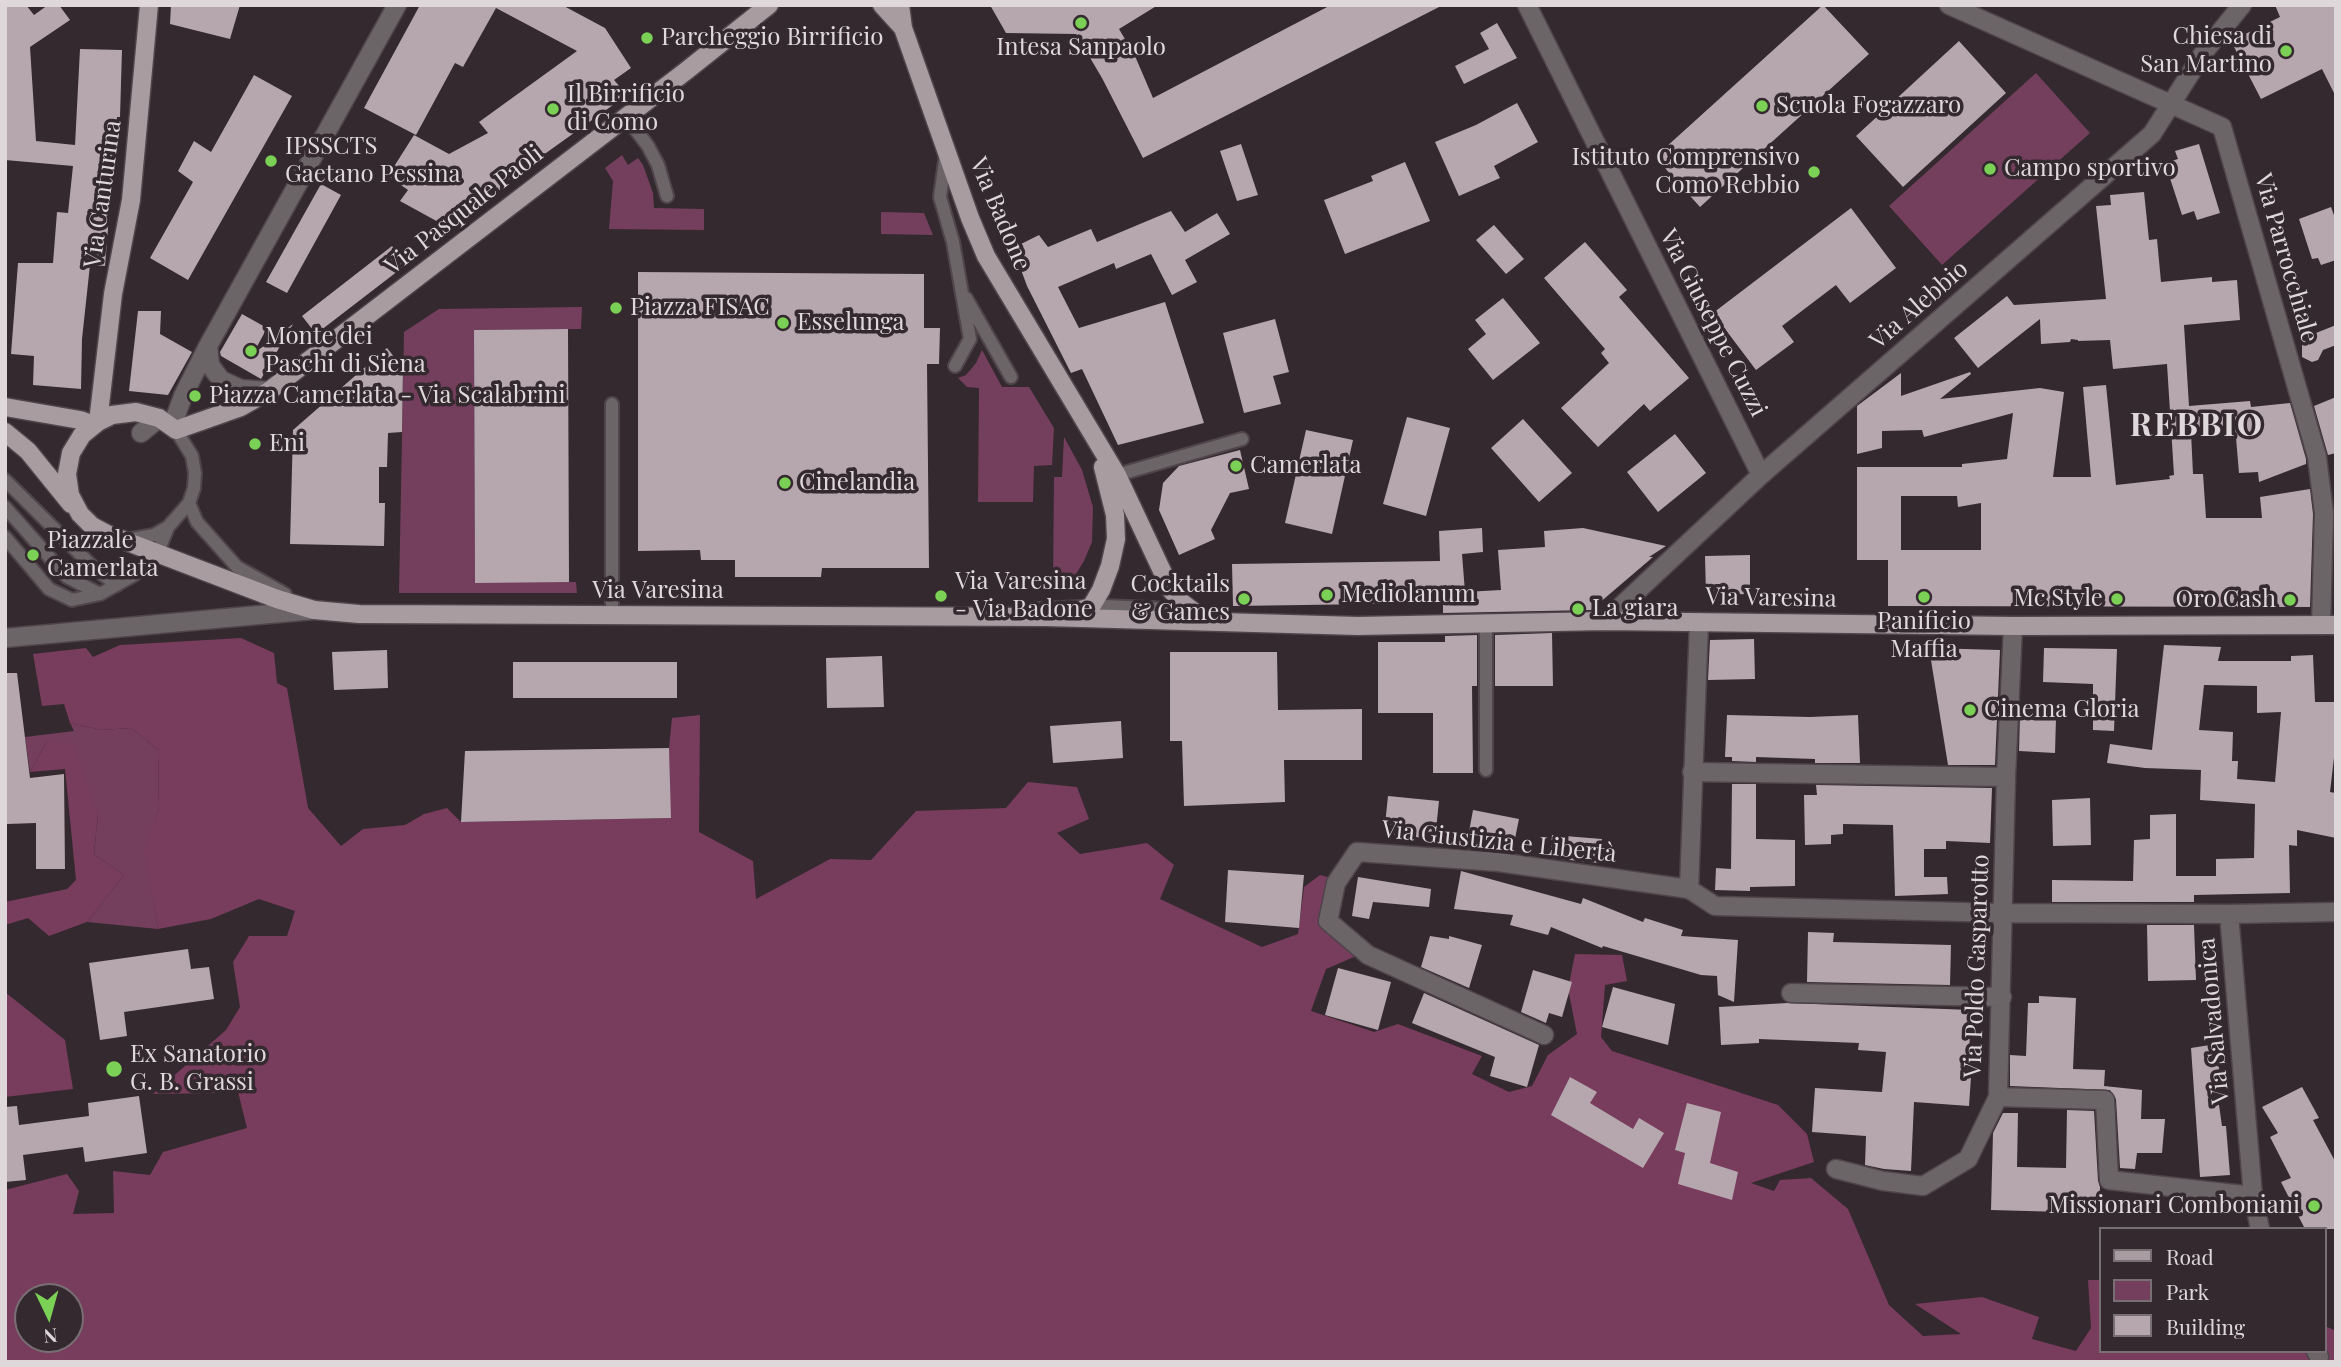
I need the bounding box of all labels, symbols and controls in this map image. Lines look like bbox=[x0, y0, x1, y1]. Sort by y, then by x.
marker: Intesa Sanpaolo bbox=[1073, 15, 1089, 31]
place label: Chiesa di San Martino bbox=[2140, 23, 2272, 79]
place label: Parcheggio Birrificio bbox=[661, 24, 883, 52]
marker: Parcheggio Birrificio bbox=[639, 30, 655, 46]
place label: Intesa Sanpaolo bbox=[996, 34, 1166, 62]
marker: Chiesa di San Martino bbox=[2278, 43, 2294, 59]
place label: Il Birrificio di Como bbox=[567, 81, 685, 137]
place label: Scuola Fogazzaro bbox=[1776, 92, 1961, 120]
marker: Scuola Fogazzaro bbox=[1754, 98, 1770, 114]
marker: Il Birrificio di Como bbox=[545, 101, 561, 117]
street label: Via Canturina bbox=[78, 118, 128, 270]
place label: IPSSCTS Gaetano Pessina bbox=[285, 133, 460, 189]
street label: Via Pasquale Paoli bbox=[379, 139, 549, 281]
place label: Istituto Comprensivo Como Rebbio bbox=[1572, 144, 1800, 200]
marker: IPSSCTS Gaetano Pessina bbox=[263, 153, 279, 169]
street label: Via Badone bbox=[963, 153, 1037, 275]
place label: Campo sportivo bbox=[2004, 155, 2176, 183]
marker: Campo sportivo bbox=[1982, 161, 1998, 177]
marker: Istituto Comprensivo Como Rebbio bbox=[1806, 164, 1822, 180]
street label: Via Parrocchiale bbox=[2248, 170, 2324, 346]
street label: Via Giuseppe Cuzzi bbox=[1653, 224, 1773, 422]
street label: Via Alebbio bbox=[1864, 255, 1974, 355]
place label: Piazza FISAC bbox=[630, 294, 770, 322]
marker: Piazza FISAC bbox=[608, 300, 624, 316]
place label: Esselunga bbox=[797, 309, 904, 337]
marker: Esselunga bbox=[775, 315, 791, 331]
place label: Monte dei Paschi di Siena bbox=[265, 323, 426, 379]
marker: Monte dei Paschi di Siena bbox=[243, 343, 259, 359]
place label: Piazza Camerlata - Via Scalabrini bbox=[209, 382, 565, 410]
marker: Piazza Camerlata - Via Scalabrini bbox=[187, 388, 203, 404]
district label: REBBIO bbox=[2131, 407, 2263, 445]
place label: Eni bbox=[269, 430, 305, 458]
marker: Eni bbox=[247, 436, 263, 452]
place label: Camerlata bbox=[1250, 452, 1361, 480]
marker: Camerlata bbox=[1228, 458, 1244, 474]
place label: Cinelandia bbox=[799, 469, 915, 497]
marker: Cinelandia bbox=[777, 475, 793, 491]
place label: Piazzale Camerlata bbox=[47, 527, 158, 583]
marker: Piazzale Camerlata bbox=[25, 547, 41, 563]
place label: Via Varesina - Via Badone bbox=[955, 568, 1093, 624]
place label: Cocktails & Games bbox=[1130, 571, 1230, 627]
street label: Via Varesina bbox=[592, 577, 724, 605]
place label: Mediolanum bbox=[1341, 581, 1476, 609]
street label: Via Varesina bbox=[1705, 582, 1837, 614]
place label: Mc Style bbox=[2013, 585, 2103, 613]
place label: Oro Cash bbox=[2176, 586, 2276, 614]
marker: Mediolanum bbox=[1319, 587, 1335, 603]
marker: Via Varesina - Via Badone bbox=[933, 588, 949, 604]
marker: Panificio Maffia bbox=[1916, 589, 1932, 605]
marker: Cocktails & Games bbox=[1236, 591, 1252, 607]
marker: Mc Style bbox=[2109, 591, 2125, 607]
marker: Oro Cash bbox=[2282, 592, 2298, 608]
place label: La giara bbox=[1592, 595, 1678, 623]
marker: La giara bbox=[1570, 601, 1586, 617]
place label: Panificio Maffia bbox=[1877, 608, 1971, 664]
place label: Cinema Gloria bbox=[1984, 696, 2139, 724]
marker: Cinema Gloria bbox=[1962, 702, 1978, 718]
street label: Via Giustizia e Libertà bbox=[1380, 815, 1618, 869]
street label: Via Poldo Gasparotto bbox=[1959, 854, 1995, 1078]
street label: Via Salvadonica bbox=[2192, 937, 2236, 1105]
place label: Ex Sanatorio G. B. Grassi bbox=[130, 1041, 267, 1097]
marker: Ex Sanatorio G. B. Grassi bbox=[104, 1059, 124, 1079]
place label: Missionari Comboniani bbox=[2048, 1192, 2300, 1220]
marker: Missionari Comboniani bbox=[2306, 1198, 2322, 1214]
legend bbox=[2100, 1227, 2327, 1353]
text: Road bbox=[2166, 1242, 2214, 1270]
text: Park bbox=[2166, 1277, 2209, 1305]
north arrow bbox=[14, 1283, 84, 1353]
text: Building bbox=[2166, 1312, 2245, 1340]
text: N bbox=[43, 1323, 59, 1350]

